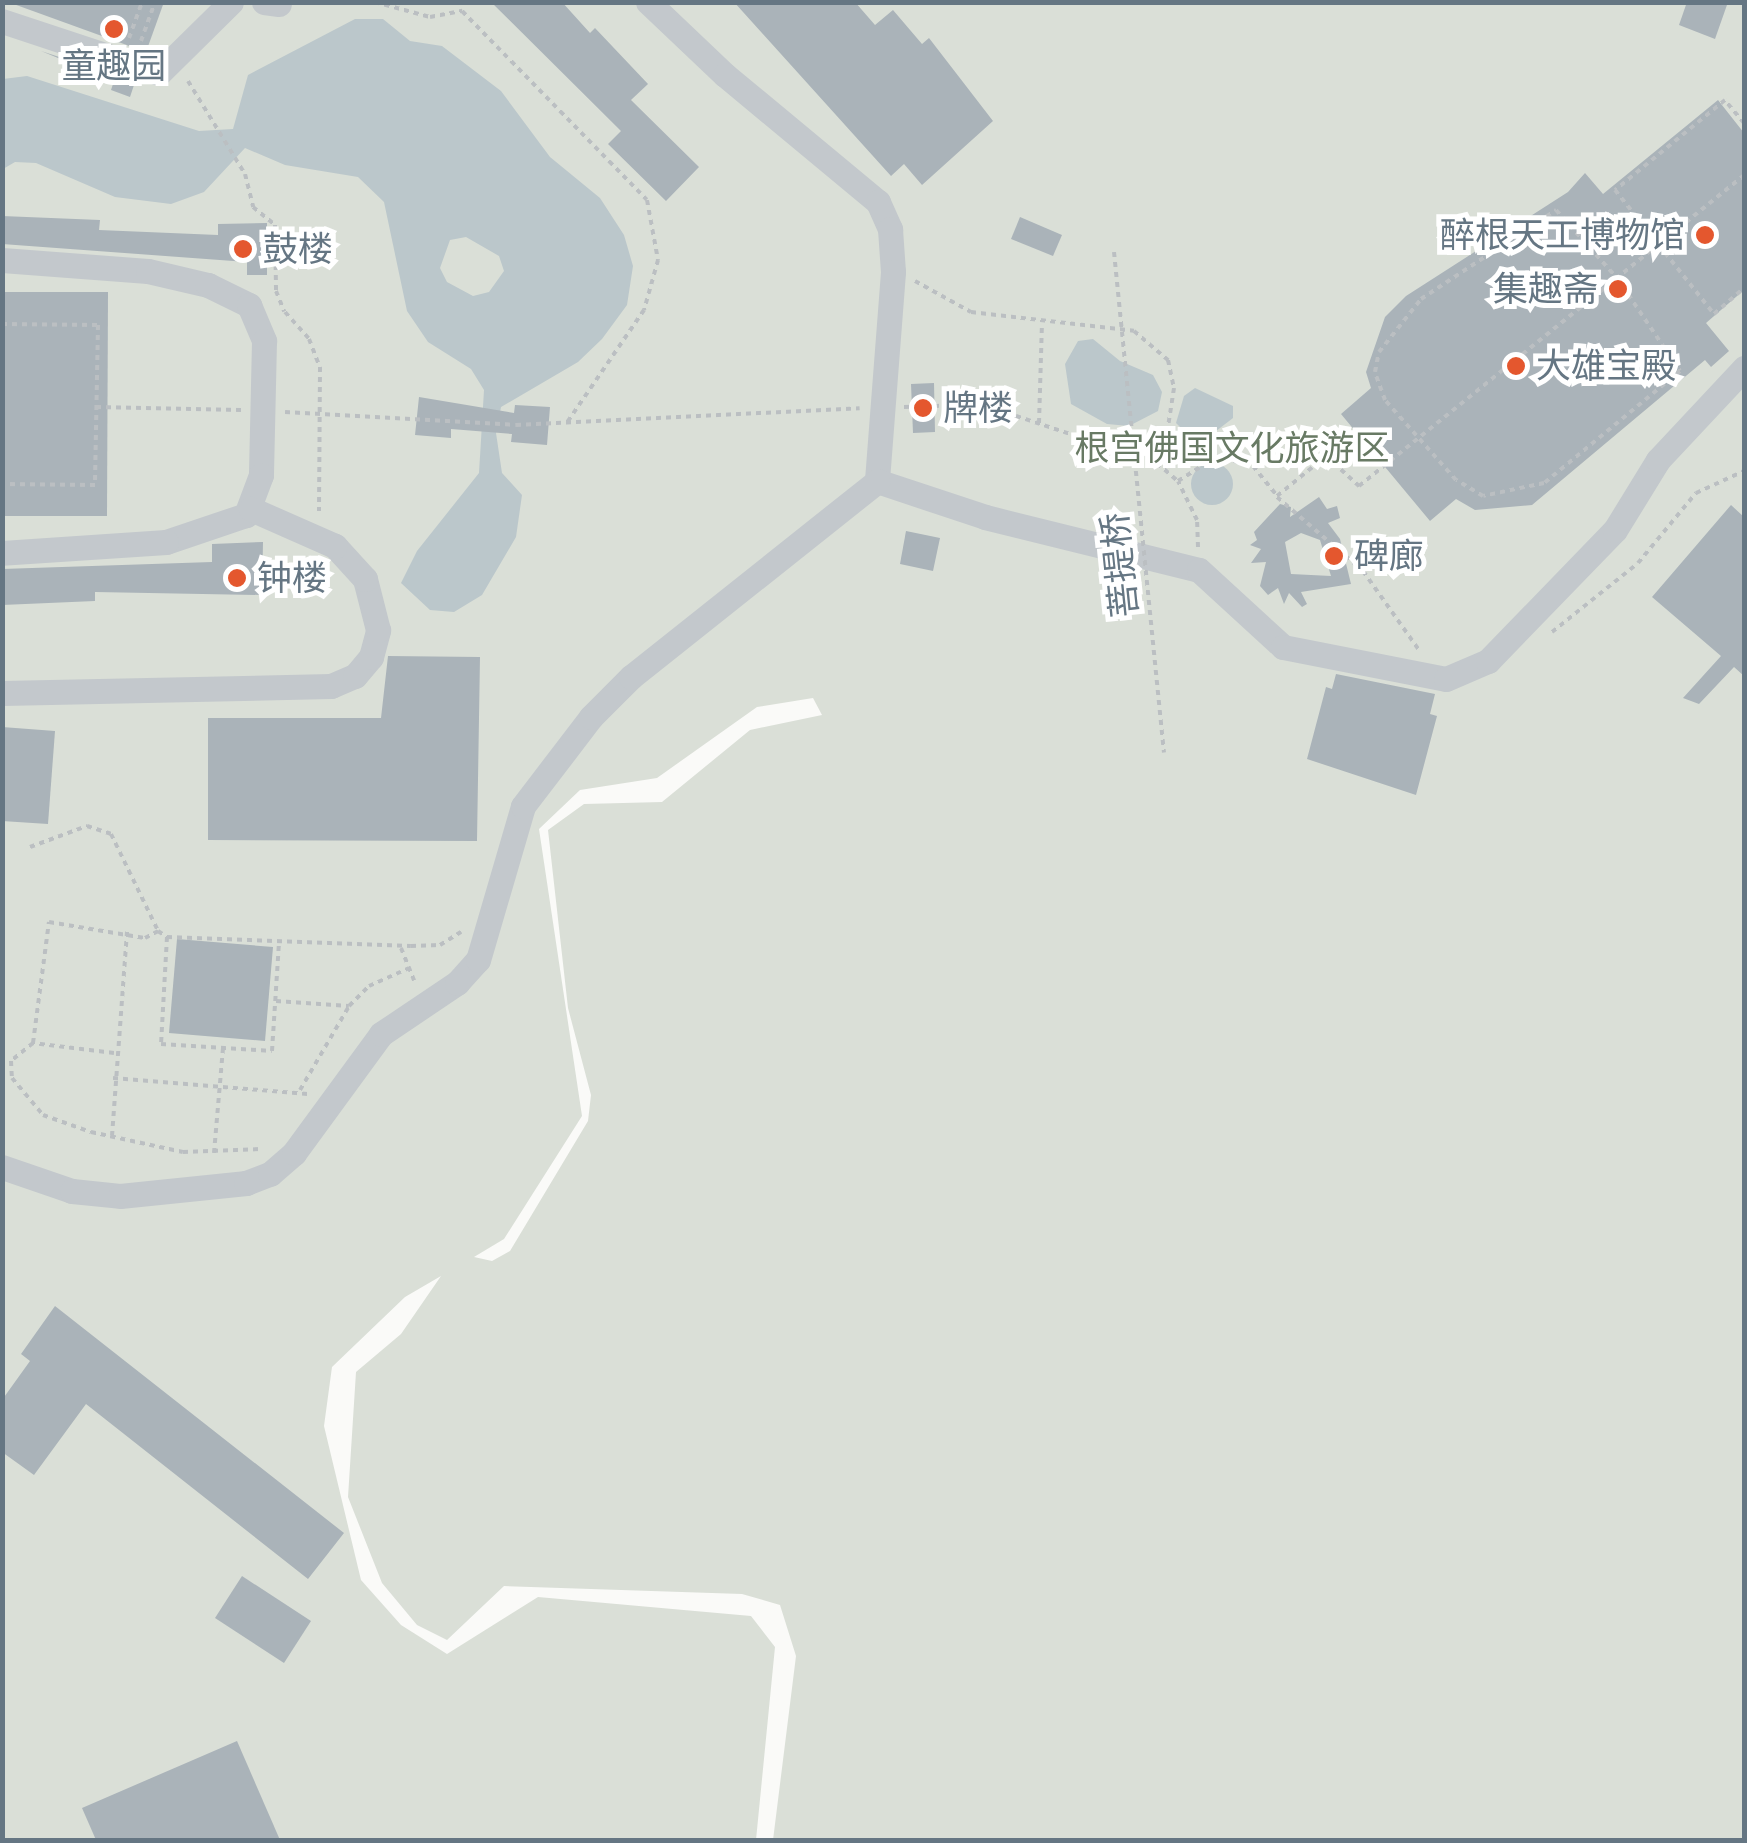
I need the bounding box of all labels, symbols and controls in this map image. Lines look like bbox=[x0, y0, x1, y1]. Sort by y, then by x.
marker: 童趣园 bbox=[103, 18, 125, 40]
place label: 童趣园 bbox=[62, 45, 166, 87]
place label: 醉根天工博物馆 bbox=[1440, 214, 1685, 256]
marker: 醉根天工博物馆 bbox=[1694, 224, 1716, 246]
place label: 鼓楼 bbox=[263, 228, 333, 270]
marker: 鼓楼 bbox=[232, 238, 254, 260]
place label: 集趣斋 bbox=[1493, 268, 1598, 310]
marker: 集趣斋 bbox=[1607, 278, 1629, 300]
place label: 大雄宝殿 bbox=[1536, 345, 1676, 387]
marker: 大雄宝殿 bbox=[1505, 355, 1527, 377]
place label: 牌楼 bbox=[943, 387, 1013, 429]
marker: 牌楼 bbox=[912, 397, 934, 419]
park label: 根宫佛国文化旅游区 bbox=[1075, 427, 1389, 469]
street label: 菩提桥 bbox=[1094, 511, 1146, 619]
place label: 碑廊 bbox=[1354, 535, 1424, 577]
marker: 碑廊 bbox=[1323, 545, 1345, 567]
place label: 钟楼 bbox=[257, 557, 327, 599]
marker: 钟楼 bbox=[226, 567, 248, 589]

